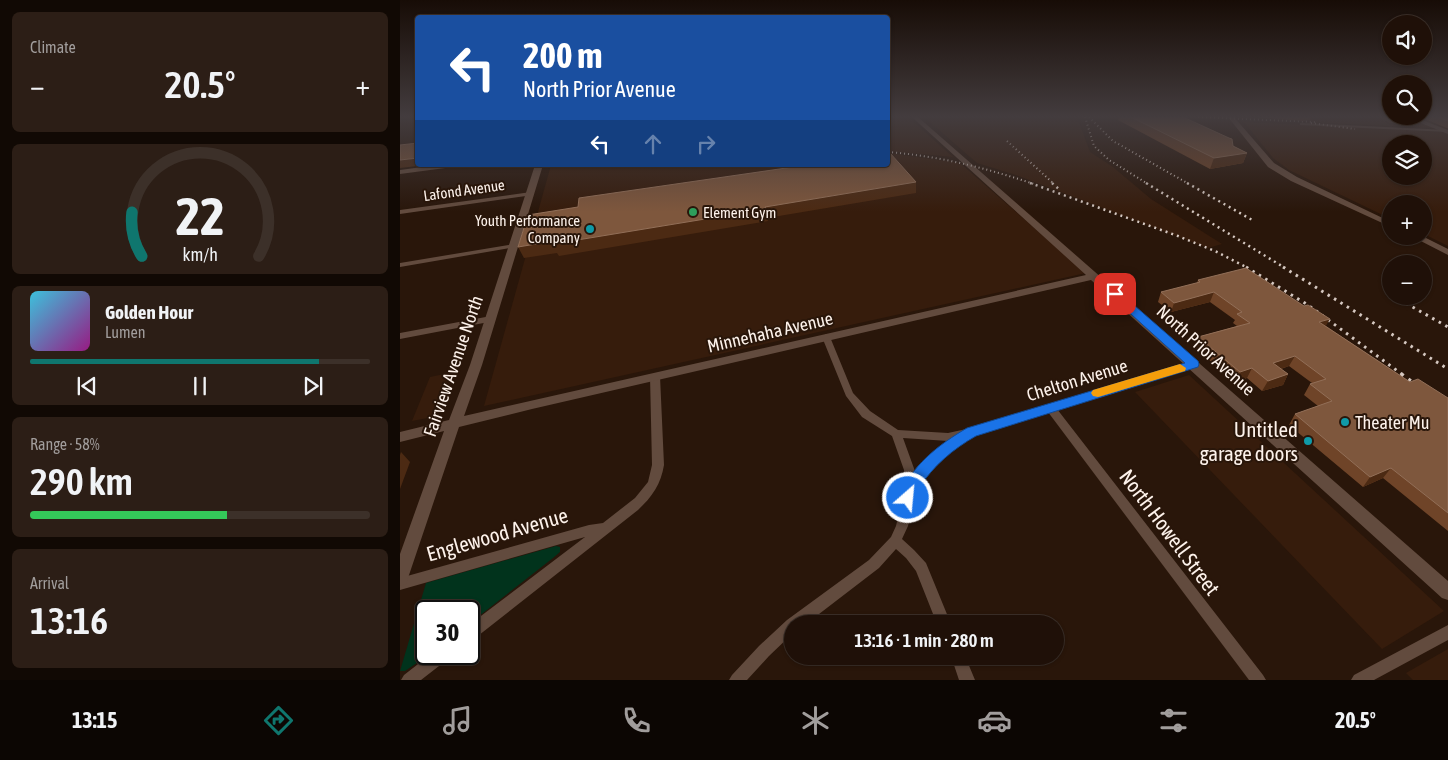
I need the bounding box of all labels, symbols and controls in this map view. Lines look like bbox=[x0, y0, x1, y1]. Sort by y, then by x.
map controls bbox=[1382, 15, 1432, 305]
button: sound bbox=[1382, 15, 1432, 65]
icon: left bbox=[440, 35, 505, 100]
text: 200 m bbox=[523, 35, 602, 75]
text: Climate bbox=[30, 38, 76, 56]
text: 20.5° bbox=[165, 63, 235, 106]
text: − bbox=[30, 69, 45, 101]
text: + bbox=[355, 69, 370, 101]
button: search bbox=[1382, 75, 1432, 125]
text: North Prior Avenue bbox=[523, 76, 676, 102]
icon: left bbox=[586, 130, 614, 158]
icon: ahead bbox=[639, 130, 667, 158]
icon: right bbox=[692, 130, 720, 158]
button: layers bbox=[1382, 135, 1432, 185]
street label: Lafond Avenue bbox=[422, 176, 506, 204]
text: 22 bbox=[176, 186, 224, 246]
button: + bbox=[1382, 195, 1432, 245]
place label: Element Gym bbox=[703, 204, 776, 221]
marker: Element Gym bbox=[687, 206, 699, 218]
place label: Youth Performance Company bbox=[475, 212, 580, 246]
marker: Youth Performance Company bbox=[584, 223, 596, 235]
text: km/h bbox=[182, 244, 218, 265]
button: − bbox=[1382, 255, 1432, 305]
pin bbox=[1094, 273, 1136, 315]
icon: arrive bbox=[1101, 280, 1129, 308]
street label: Fairview Avenue North bbox=[419, 293, 487, 439]
street label: North Prior Avenue bbox=[1153, 300, 1259, 400]
text: Golden Hour bbox=[105, 301, 193, 323]
street label: Minnehaha Avenue bbox=[705, 307, 835, 357]
text: Lumen bbox=[105, 323, 145, 341]
street label: Chelton Avenue bbox=[1024, 355, 1130, 405]
icon: previous bbox=[73, 372, 101, 400]
icon: pause bbox=[186, 372, 214, 400]
icon: next bbox=[299, 372, 327, 400]
place label: Theater Mu bbox=[1355, 412, 1430, 433]
marker: Theater Mu bbox=[1339, 416, 1351, 428]
place label: Untitled garage doors bbox=[1200, 417, 1298, 465]
text: Range · 58% bbox=[30, 435, 100, 453]
marker: Untitled garage doors bbox=[1302, 435, 1314, 447]
text: 290 km bbox=[30, 460, 133, 503]
street label: North Howell Street bbox=[1115, 464, 1225, 600]
position arrow bbox=[881, 471, 933, 523]
street label: Englewood Avenue bbox=[424, 502, 570, 566]
text: Arrival bbox=[30, 574, 69, 592]
text: 13:16 bbox=[30, 599, 108, 642]
speed limit sign: 30 bbox=[415, 600, 480, 665]
text: 13:16 · 1 min · 280 m bbox=[854, 629, 994, 651]
icon: directions bbox=[261, 703, 296, 738]
icon: music bbox=[440, 703, 475, 738]
icon: phone bbox=[619, 703, 654, 738]
icon: climate bbox=[798, 703, 833, 738]
icon: car bbox=[977, 703, 1012, 738]
icon: filters bbox=[1156, 703, 1191, 738]
text: 13:15 bbox=[72, 707, 117, 733]
text: 20.5° bbox=[1335, 707, 1376, 733]

